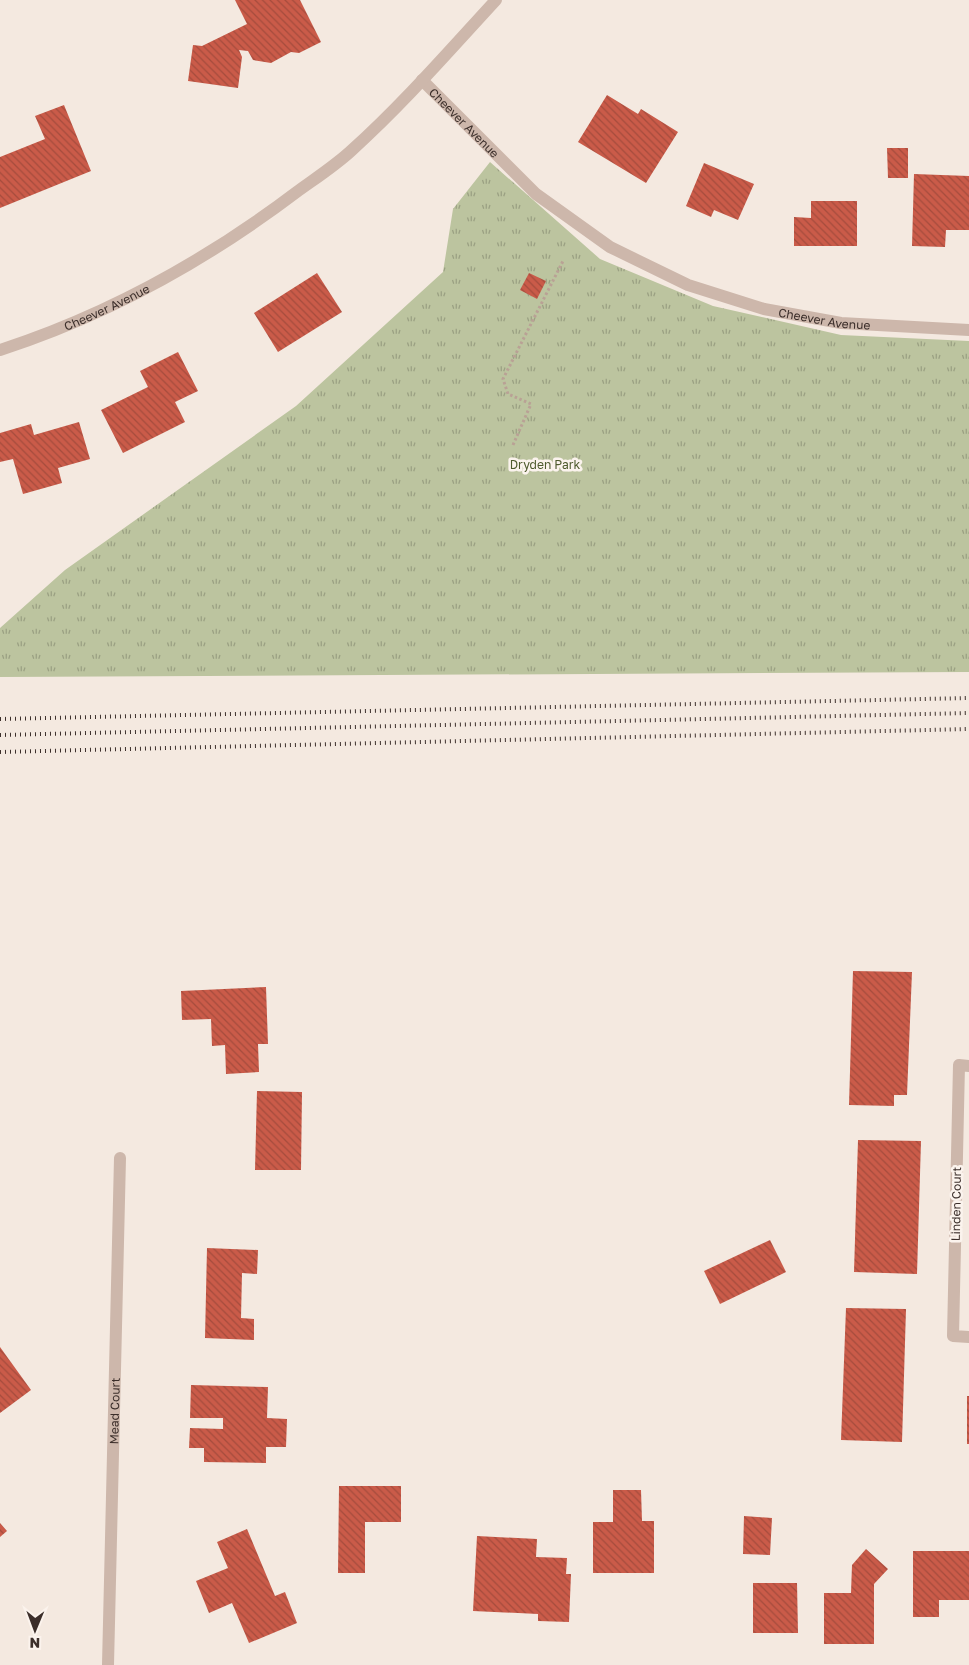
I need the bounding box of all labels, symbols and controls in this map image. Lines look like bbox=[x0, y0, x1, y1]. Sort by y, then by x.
street label: Cheever Avenue bbox=[426, 84, 503, 161]
street label: Cheever Avenue bbox=[62, 280, 152, 333]
street label: Cheever Avenue bbox=[777, 304, 871, 332]
park label: Dryden Park bbox=[510, 457, 581, 472]
street label: Linden Court bbox=[948, 1166, 964, 1241]
street label: Mead Court bbox=[106, 1377, 122, 1445]
north arrow bbox=[10, 1605, 60, 1655]
text: N bbox=[29, 1635, 40, 1652]

